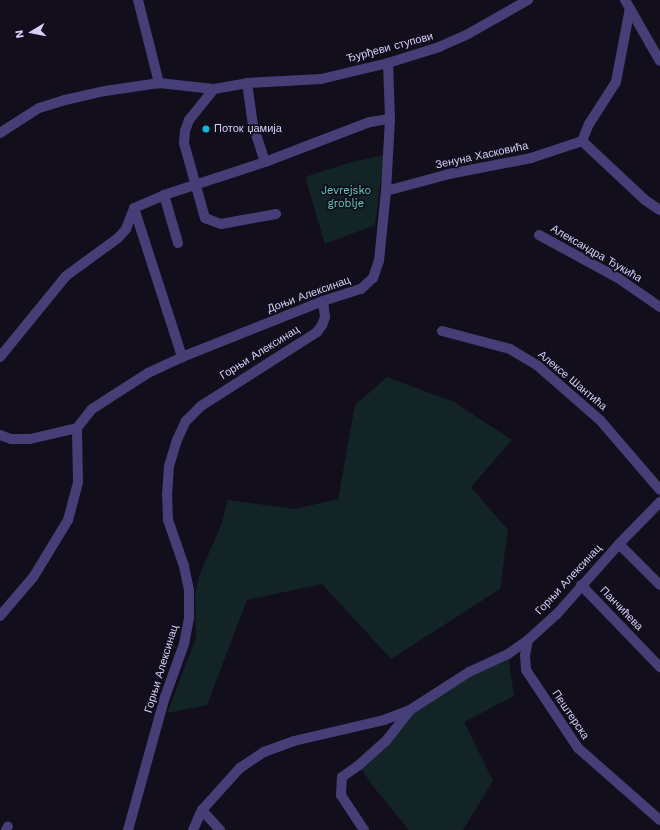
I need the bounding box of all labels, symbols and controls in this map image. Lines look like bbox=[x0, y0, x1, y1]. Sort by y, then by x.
north arrow bbox=[12, 12, 52, 52]
text: N bbox=[13, 29, 27, 39]
street label: Ђурђеви ступови bbox=[345, 30, 435, 66]
place label: Поток џамија bbox=[214, 122, 282, 136]
marker: Поток џамија bbox=[201, 124, 211, 134]
street label: Зенуна Хасковића bbox=[434, 140, 530, 172]
park label: Jevrejsko groblje bbox=[321, 185, 371, 211]
street label: Александра Ђукића bbox=[548, 223, 644, 285]
street label: Доњи Алексинац bbox=[266, 274, 352, 316]
street label: Горњи Алексинац bbox=[218, 323, 302, 383]
street label: Алексе Шантића bbox=[535, 348, 609, 414]
street label: Горњи Алексинац bbox=[533, 542, 605, 618]
street label: Панчићева bbox=[597, 584, 645, 634]
street label: Горњи Алексинац bbox=[142, 623, 182, 715]
street label: Пештерска bbox=[549, 688, 591, 742]

